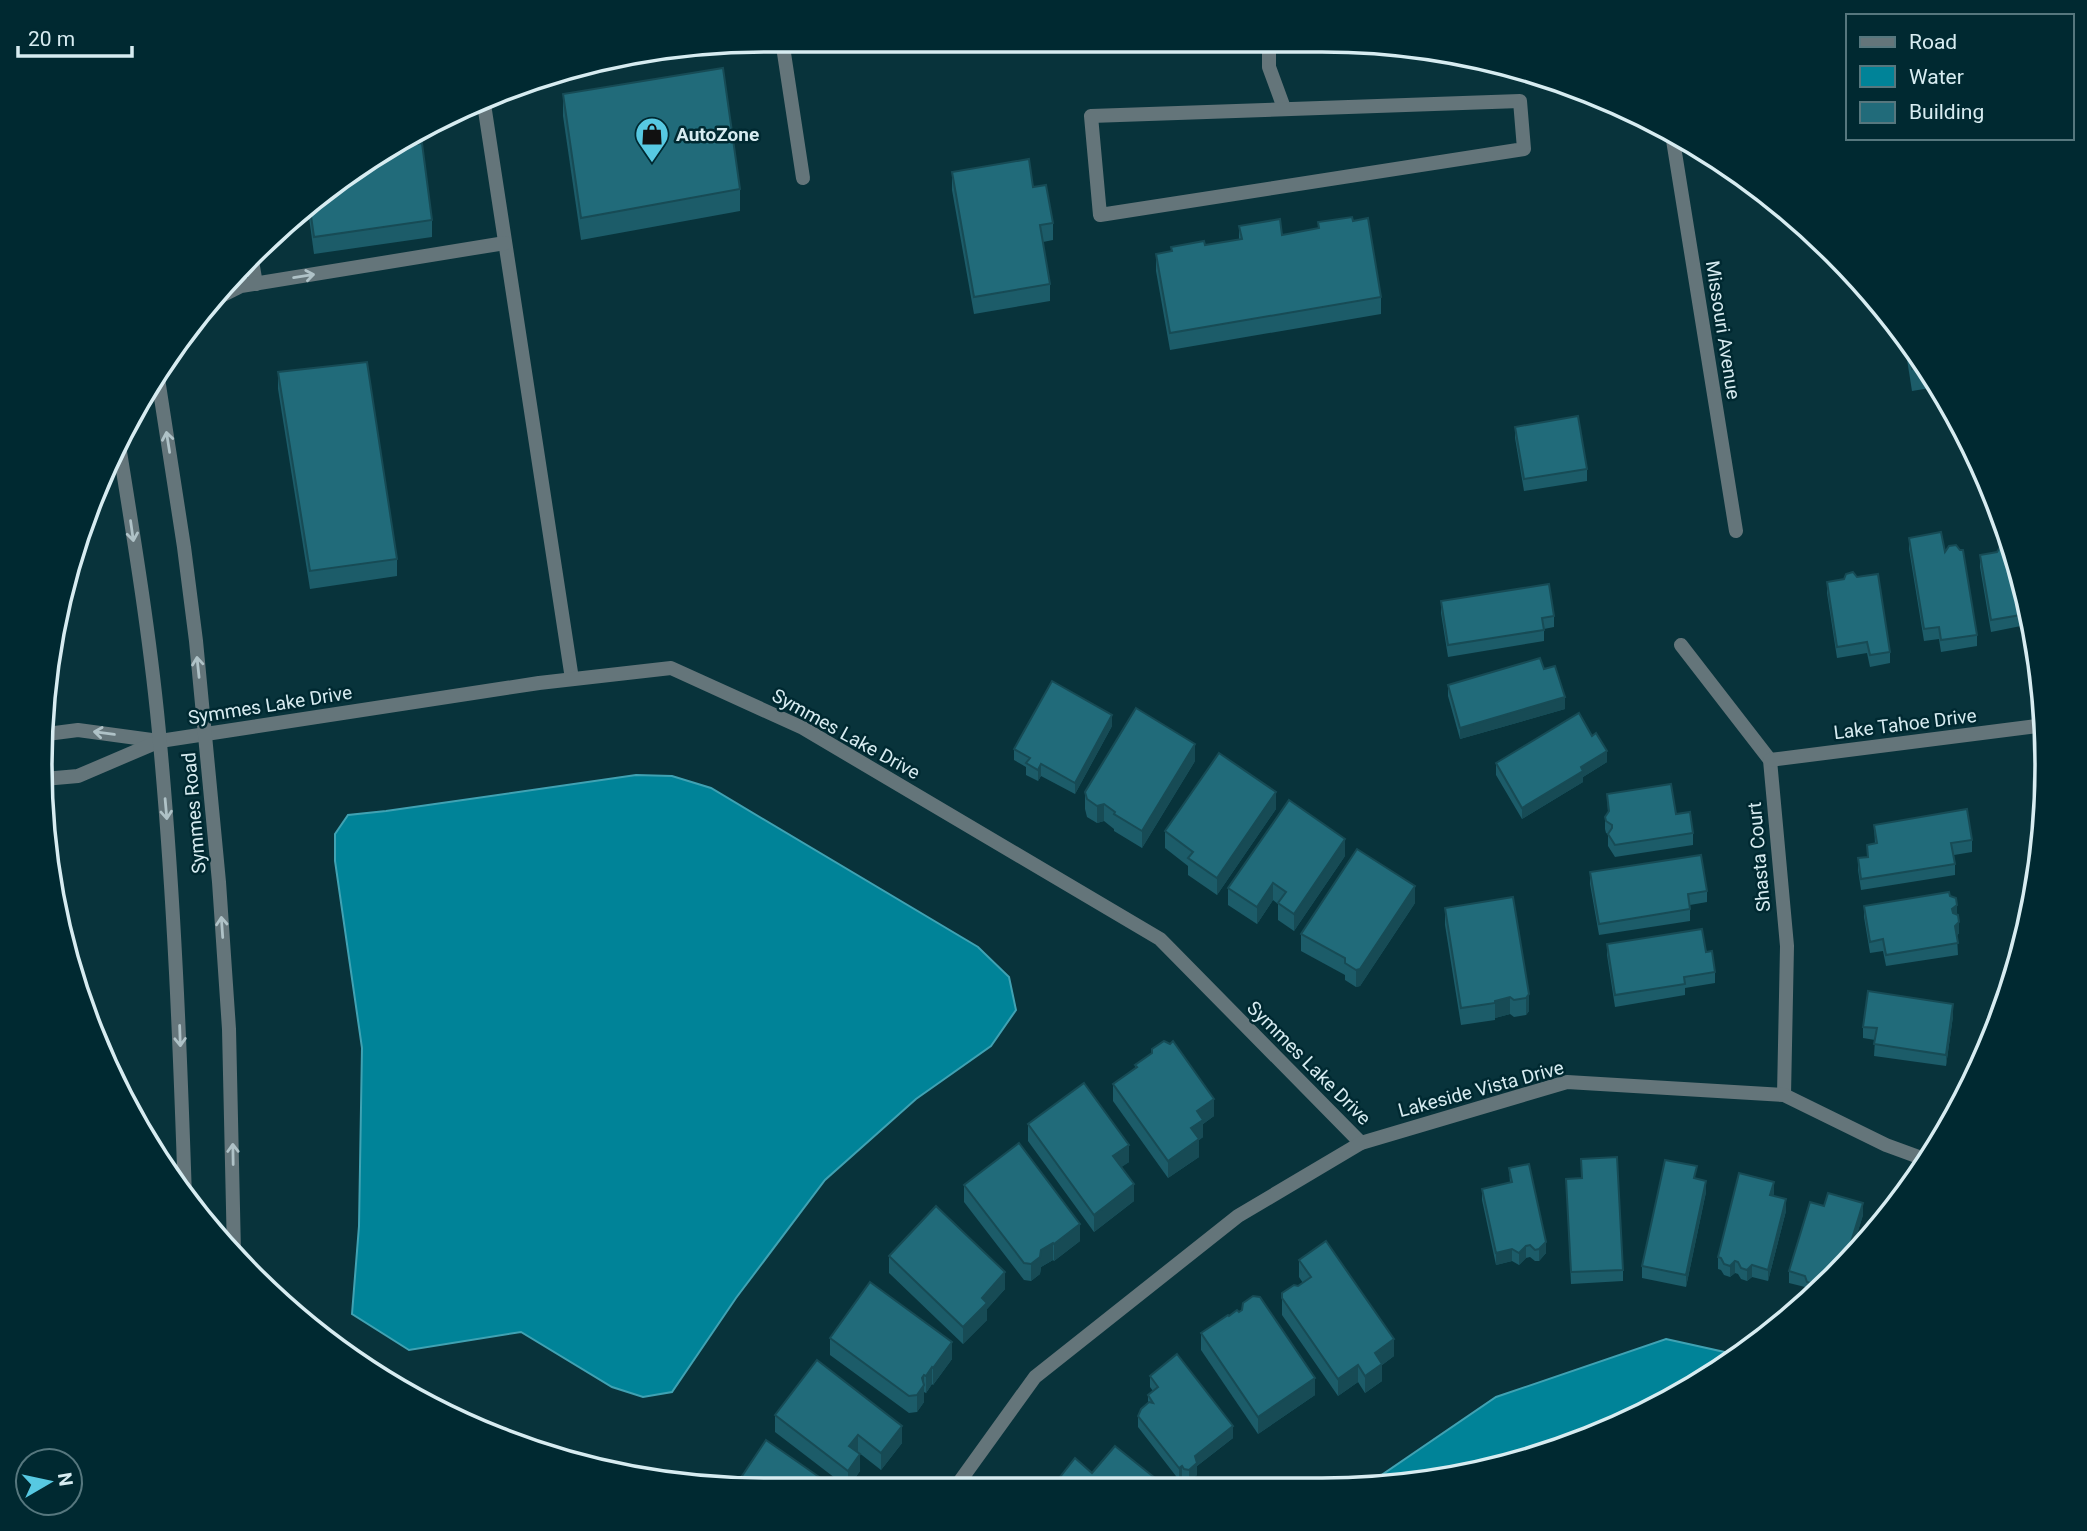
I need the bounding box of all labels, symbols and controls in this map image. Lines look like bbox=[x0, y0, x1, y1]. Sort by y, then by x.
scale bar bbox=[18, 14, 131, 58]
legend bbox=[1846, 14, 2073, 140]
text: 20 m bbox=[28, 27, 75, 51]
text: Road bbox=[1909, 30, 1957, 54]
text: Water bbox=[1909, 65, 1964, 89]
text: Building bbox=[1909, 100, 1984, 124]
shop icon: AutoZone bbox=[633, 115, 671, 164]
place label: AutoZone bbox=[676, 123, 759, 146]
street label: Missouri Avenue bbox=[1701, 259, 1745, 401]
one-way arrow bbox=[292, 269, 315, 282]
one-way arrow bbox=[161, 431, 174, 454]
one-way arrow bbox=[126, 519, 139, 542]
one-way arrow bbox=[192, 656, 205, 679]
street label: Symmes Lake Drive bbox=[186, 681, 354, 729]
street label: Symmes Lake Drive bbox=[768, 684, 924, 784]
street label: Lake Tahoe Drive bbox=[1832, 704, 1978, 744]
one-way arrow bbox=[93, 727, 115, 740]
street label: Symmes Road bbox=[177, 751, 211, 875]
one-way arrow bbox=[160, 797, 173, 820]
street label: Shasta Court bbox=[1743, 801, 1775, 913]
one-way arrow bbox=[215, 916, 228, 939]
street label: Symmes Lake Drive bbox=[1242, 996, 1376, 1130]
one-way arrow bbox=[173, 1024, 186, 1047]
street label: Lakeside Vista Drive bbox=[1396, 1056, 1566, 1122]
one-way arrow bbox=[226, 1143, 239, 1166]
north arrow bbox=[14, 1447, 84, 1517]
text: N bbox=[53, 1471, 78, 1488]

